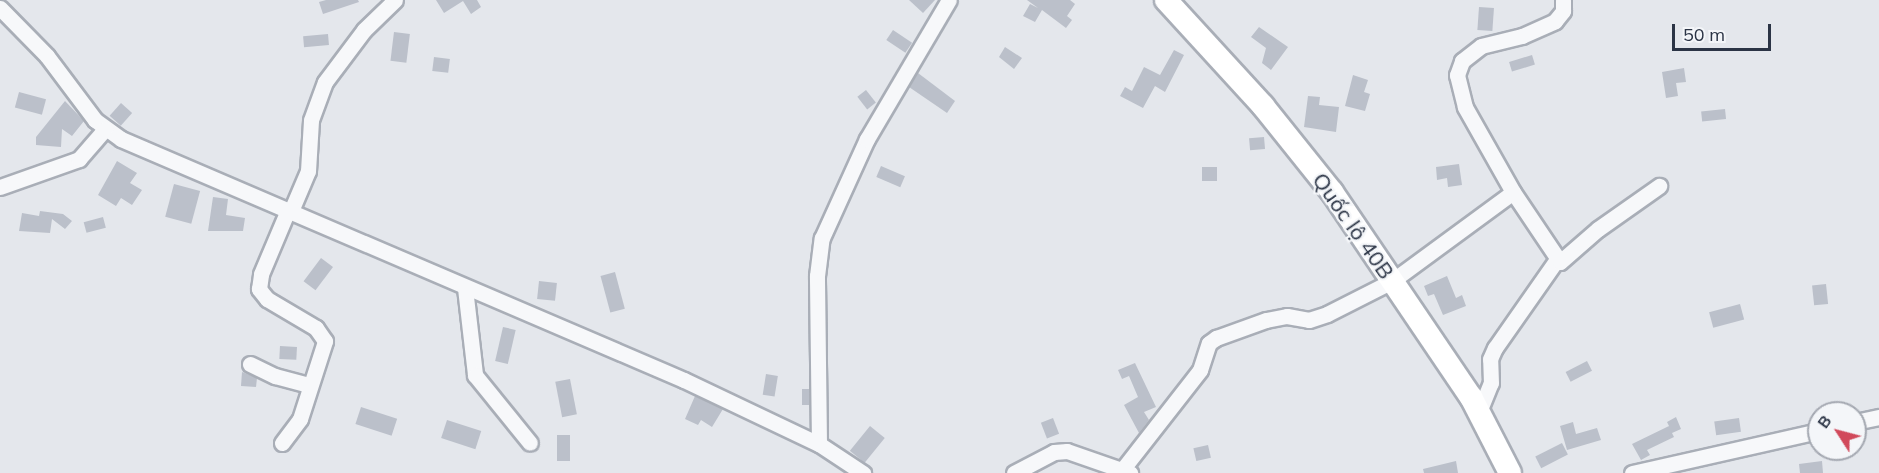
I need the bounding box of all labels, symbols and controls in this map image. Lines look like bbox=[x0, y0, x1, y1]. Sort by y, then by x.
scale bar bbox=[1675, 12, 1774, 50]
text: 50 m bbox=[1683, 23, 1725, 46]
street label: Quốc lộ 40B bbox=[1307, 168, 1399, 284]
north arrow bbox=[1807, 401, 1867, 461]
text: B bbox=[1813, 411, 1835, 432]

